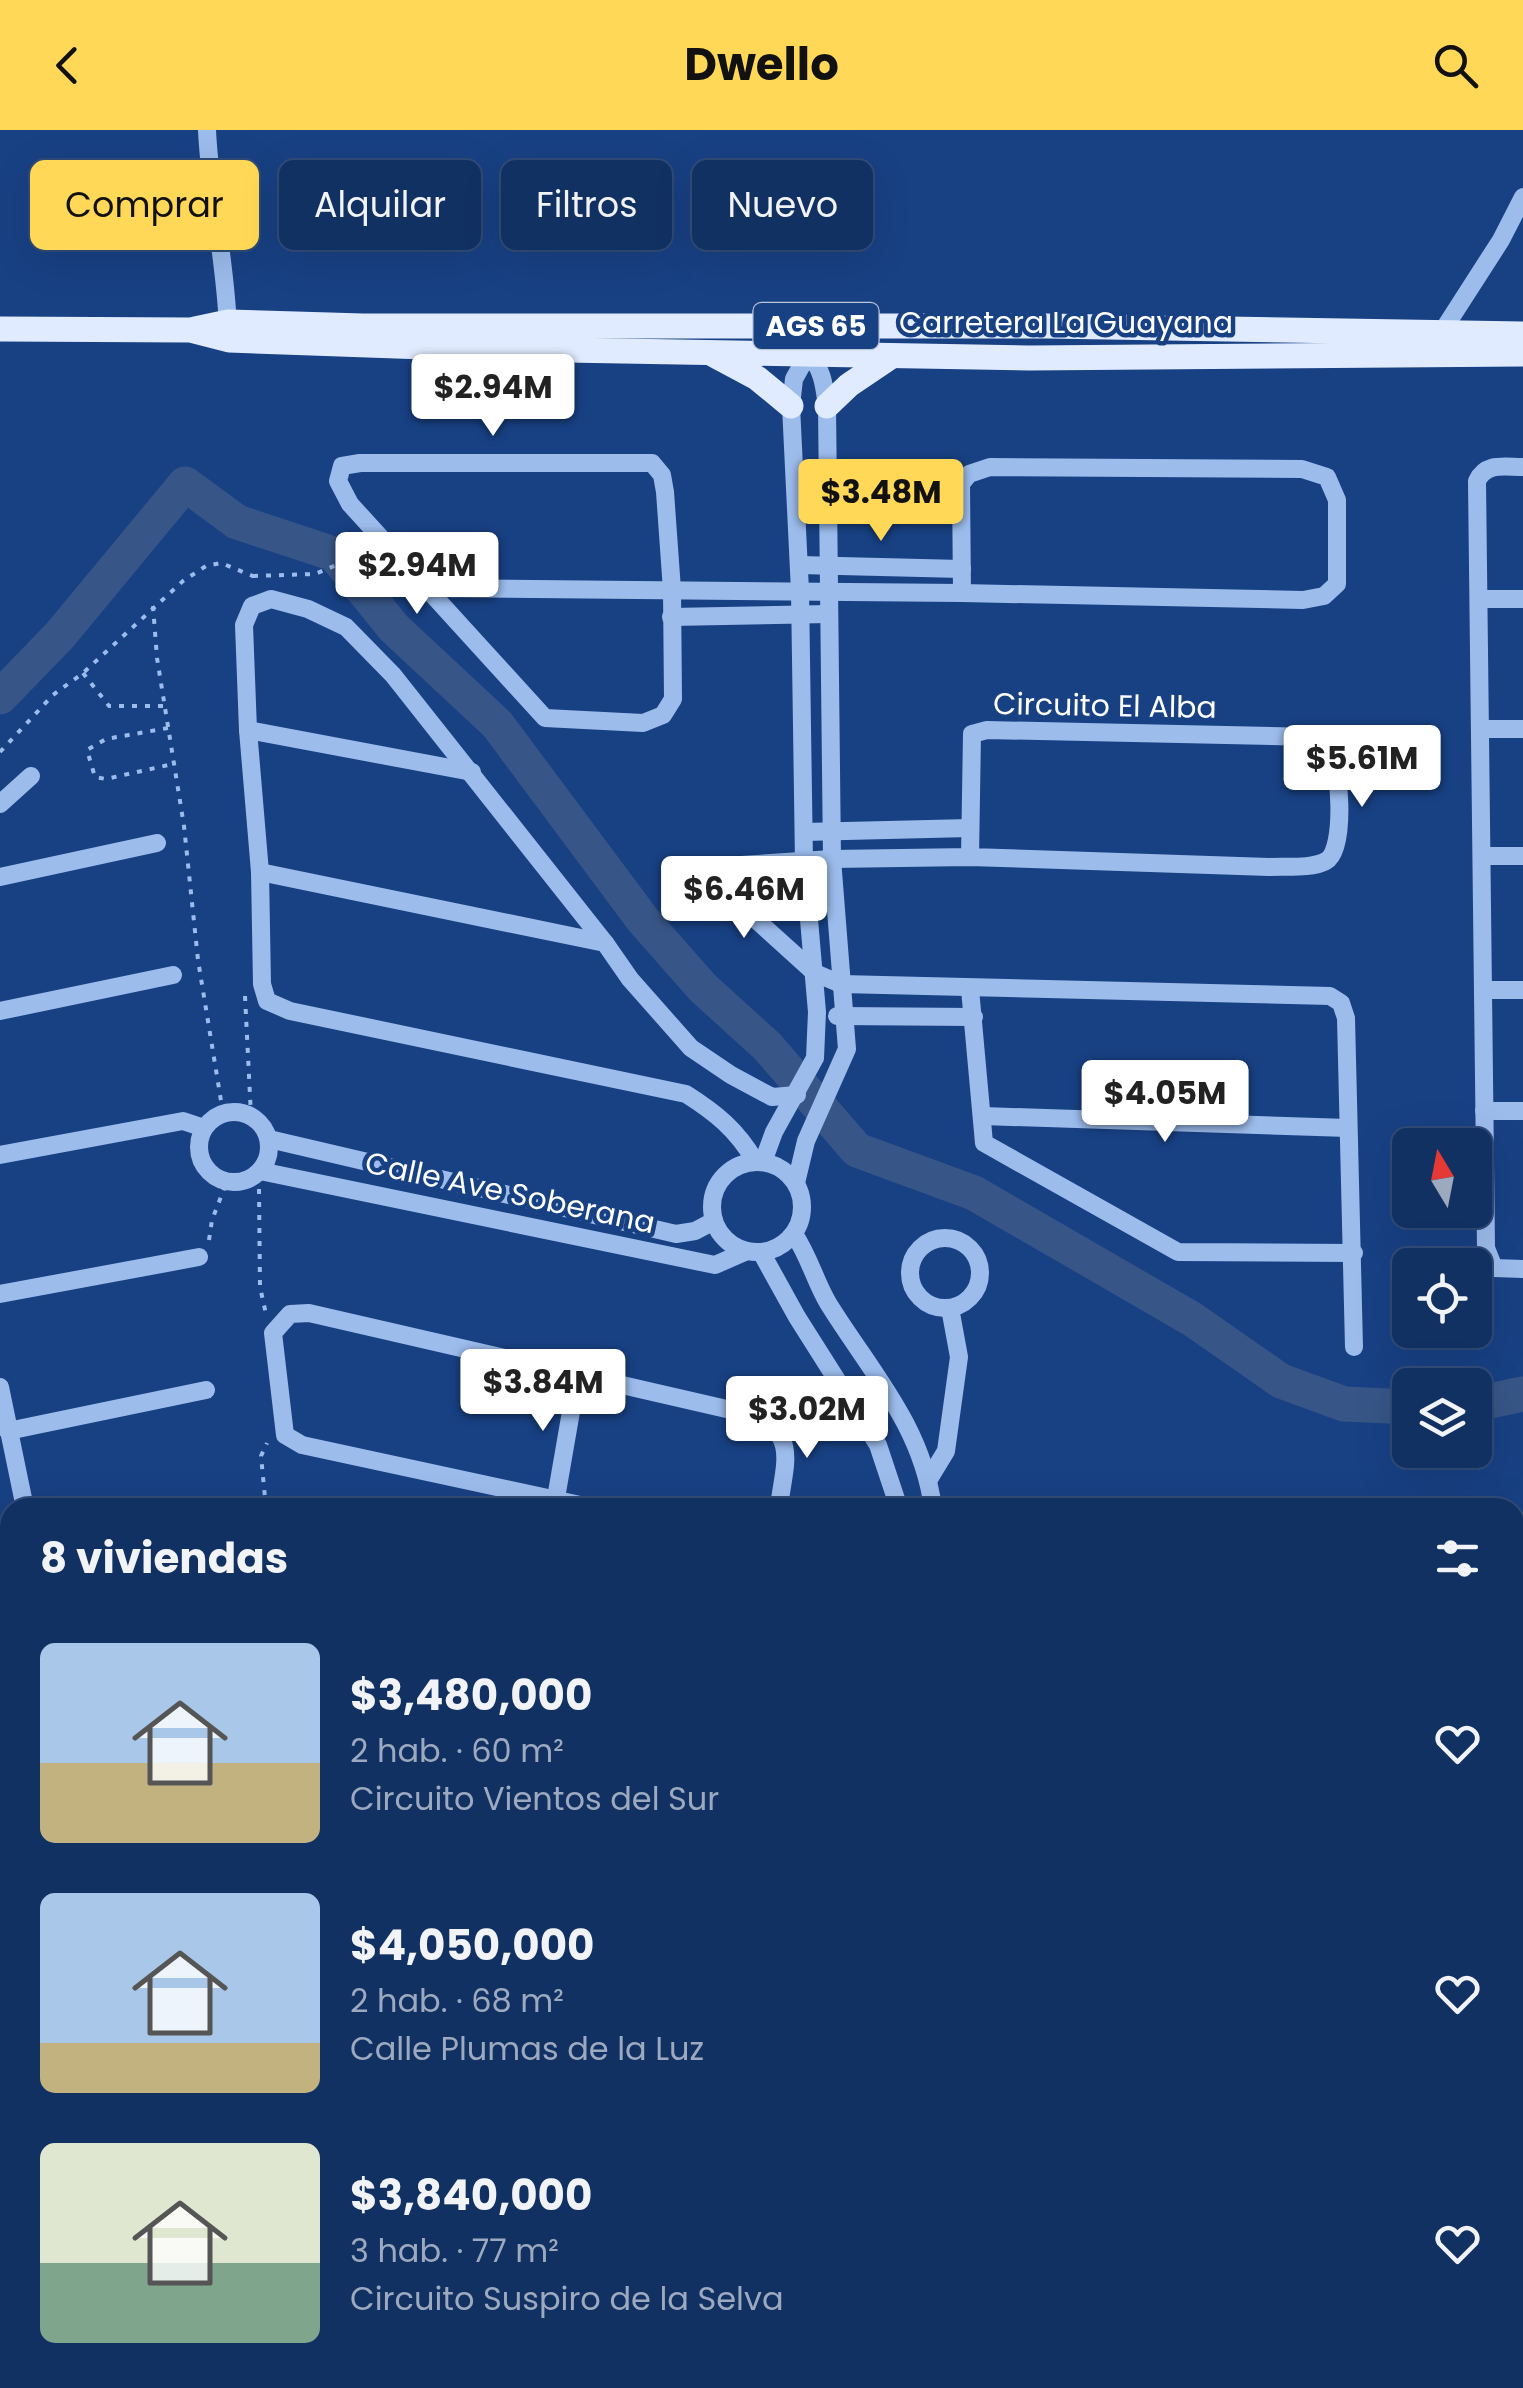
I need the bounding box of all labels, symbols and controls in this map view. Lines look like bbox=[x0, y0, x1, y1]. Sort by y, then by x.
text: Dwello bbox=[684, 33, 839, 96]
icon: back bbox=[40, 38, 95, 93]
icon: search bbox=[1428, 38, 1483, 93]
chip: Comprar bbox=[30, 160, 259, 250]
chip: Alquilar bbox=[279, 160, 481, 250]
chip: Filtros bbox=[501, 160, 672, 250]
chip: Nuevo bbox=[692, 160, 873, 250]
street label: Carretera La Guayana bbox=[899, 301, 1233, 344]
road number: AGS 65 bbox=[754, 303, 878, 349]
pin: $2.94M bbox=[412, 354, 574, 439]
text: $2.94M bbox=[433, 364, 553, 409]
pin: $3.48M bbox=[800, 459, 962, 544]
text: $3.48M bbox=[820, 469, 942, 514]
pin: $2.94M bbox=[336, 532, 498, 617]
text: $2.94M bbox=[357, 542, 477, 587]
street label: Circuito El Alba bbox=[993, 682, 1217, 729]
pin: $5.61M bbox=[1281, 725, 1443, 810]
text: $5.61M bbox=[1306, 735, 1418, 780]
pin: $6.46M bbox=[663, 856, 825, 941]
text: $6.46M bbox=[683, 866, 805, 911]
pin: $4.05M bbox=[1084, 1060, 1246, 1145]
text: $4.05M bbox=[1104, 1070, 1226, 1115]
north arrow bbox=[1392, 1128, 1492, 1228]
map controls bbox=[1392, 1128, 1492, 1468]
street label: Calle Ave Soberana bbox=[361, 1141, 659, 1244]
button: locate bbox=[1392, 1248, 1492, 1348]
pin: $3.84M bbox=[462, 1349, 624, 1434]
text: $3.84M bbox=[482, 1359, 604, 1404]
button: layers bbox=[1392, 1368, 1492, 1468]
pin: $3.02M bbox=[726, 1376, 888, 1461]
text: $3.02M bbox=[748, 1386, 866, 1431]
text: 8 viviendas bbox=[40, 1529, 288, 1588]
icon: filters bbox=[1430, 1531, 1485, 1586]
text: $3,480,000 bbox=[350, 1666, 592, 1725]
icon: home bbox=[120, 1683, 240, 1803]
icon: heart bbox=[1430, 1716, 1485, 1771]
text: 2 hab. · 60 m² bbox=[350, 1728, 564, 1773]
text: Circuito Vientos del Sur bbox=[350, 1776, 719, 1821]
text: $4,050,000 bbox=[350, 1916, 594, 1975]
icon: home bbox=[120, 1933, 240, 2053]
icon: heart bbox=[1430, 1966, 1485, 2021]
text: 2 hab. · 68 m² bbox=[350, 1978, 564, 2023]
text: Calle Plumas de la Luz bbox=[350, 2026, 704, 2071]
text: $3,840,000 bbox=[350, 2166, 592, 2225]
icon: home bbox=[120, 2183, 240, 2303]
icon: heart bbox=[1430, 2216, 1485, 2271]
text: 3 hab. · 77 m² bbox=[350, 2228, 559, 2273]
text: Circuito Suspiro de la Selva bbox=[350, 2276, 784, 2321]

